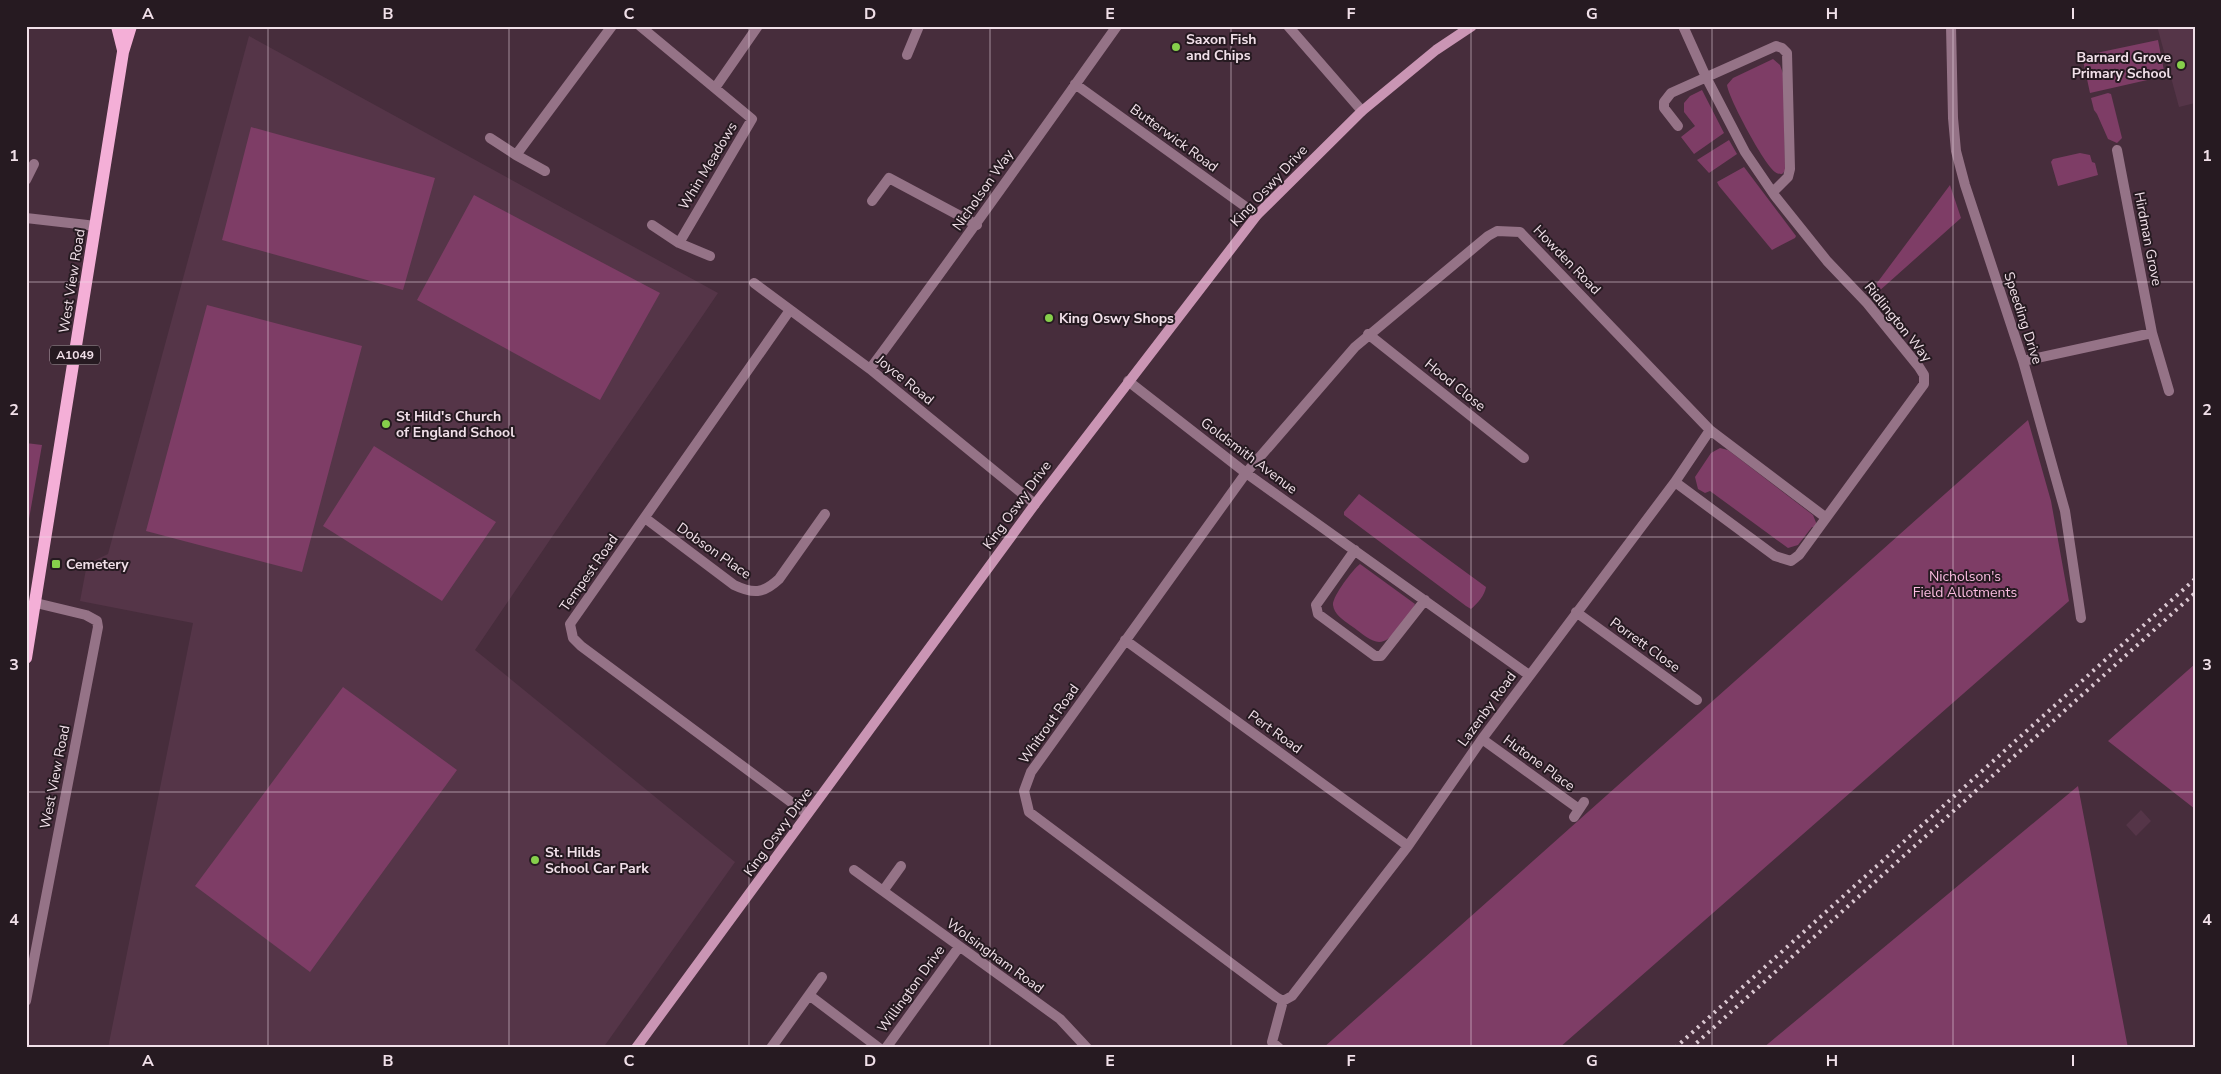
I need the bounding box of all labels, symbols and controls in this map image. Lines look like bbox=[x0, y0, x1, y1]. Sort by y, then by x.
text: A bbox=[142, 3, 154, 25]
text: B bbox=[382, 3, 394, 25]
text: C bbox=[624, 3, 635, 25]
text: D bbox=[864, 3, 876, 25]
text: E bbox=[1105, 3, 1115, 25]
text: F bbox=[1347, 3, 1356, 25]
text: G bbox=[1586, 3, 1598, 25]
text: H bbox=[1826, 3, 1838, 25]
text: I bbox=[2071, 3, 2075, 25]
place label: Saxon Fish and Chips bbox=[1186, 30, 1256, 65]
marker: Saxon Fish and Chips bbox=[1170, 41, 1182, 53]
place label: Barnard Grove Primary School bbox=[2072, 48, 2172, 83]
marker: Barnard Grove Primary School bbox=[2175, 59, 2187, 71]
street label: Butterwick Road bbox=[1126, 100, 1222, 176]
street label: Whin Meadows bbox=[674, 118, 742, 213]
street label: King Oswy Drive bbox=[1226, 141, 1312, 231]
text: 1 bbox=[9, 145, 19, 167]
street label: Nicholson Way bbox=[948, 145, 1019, 234]
text: 1 bbox=[2202, 145, 2212, 167]
street label: Hirdman Grove bbox=[2130, 190, 2166, 288]
street label: Howden Road bbox=[1529, 221, 1605, 299]
street label: West View Road bbox=[54, 227, 90, 335]
street label: Speeding Drive bbox=[1999, 269, 2047, 367]
street label: Ridlington Way bbox=[1860, 278, 1937, 367]
place label: King Oswy Shops bbox=[1059, 309, 1174, 328]
marker: King Oswy Shops bbox=[1043, 312, 1055, 324]
road number: A1049 bbox=[50, 346, 100, 364]
street label: Joyce Road bbox=[871, 350, 938, 409]
street label: Hood Close bbox=[1420, 355, 1490, 415]
text: 2 bbox=[9, 399, 19, 421]
text: 2 bbox=[2202, 399, 2212, 421]
place label: St Hild's Church of England School bbox=[396, 407, 515, 442]
street label: Goldsmith Avenue bbox=[1197, 413, 1301, 499]
marker: St Hild's Church of England School bbox=[380, 418, 392, 430]
street label: King Oswy Drive bbox=[978, 457, 1056, 553]
street label: Dobson Place bbox=[673, 518, 755, 584]
street label: Tempest Road bbox=[555, 531, 623, 615]
place label: Cemetery bbox=[66, 555, 129, 574]
marker: Cemetery bbox=[50, 558, 62, 570]
park label: Nicholson's Field Allotments bbox=[1913, 567, 2017, 602]
street label: Porrett Close bbox=[1606, 613, 1684, 677]
text: 3 bbox=[9, 654, 19, 676]
text: 3 bbox=[2202, 654, 2212, 676]
street label: Lazenby Road bbox=[1453, 668, 1521, 750]
street label: Whitrout Road bbox=[1015, 680, 1083, 768]
street label: Pert Road bbox=[1244, 706, 1306, 758]
street label: West View Road bbox=[36, 723, 74, 831]
street label: Hutone Place bbox=[1499, 731, 1579, 795]
street label: King Oswy Drive bbox=[739, 784, 817, 880]
place label: St. Hilds School Car Park bbox=[545, 843, 649, 878]
marker: St. Hilds School Car Park bbox=[529, 854, 541, 866]
text: 4 bbox=[9, 909, 19, 931]
text: 4 bbox=[2202, 909, 2212, 931]
street label: Wolsingham Road bbox=[942, 914, 1048, 998]
street label: Willington Drive bbox=[873, 941, 949, 1037]
text: A bbox=[142, 1050, 154, 1072]
text: B bbox=[382, 1050, 394, 1072]
text: C bbox=[624, 1050, 635, 1072]
text: D bbox=[864, 1050, 876, 1072]
text: E bbox=[1105, 1050, 1115, 1072]
text: F bbox=[1347, 1050, 1356, 1072]
text: G bbox=[1586, 1050, 1598, 1072]
text: H bbox=[1826, 1050, 1838, 1072]
text: I bbox=[2071, 1050, 2075, 1072]

